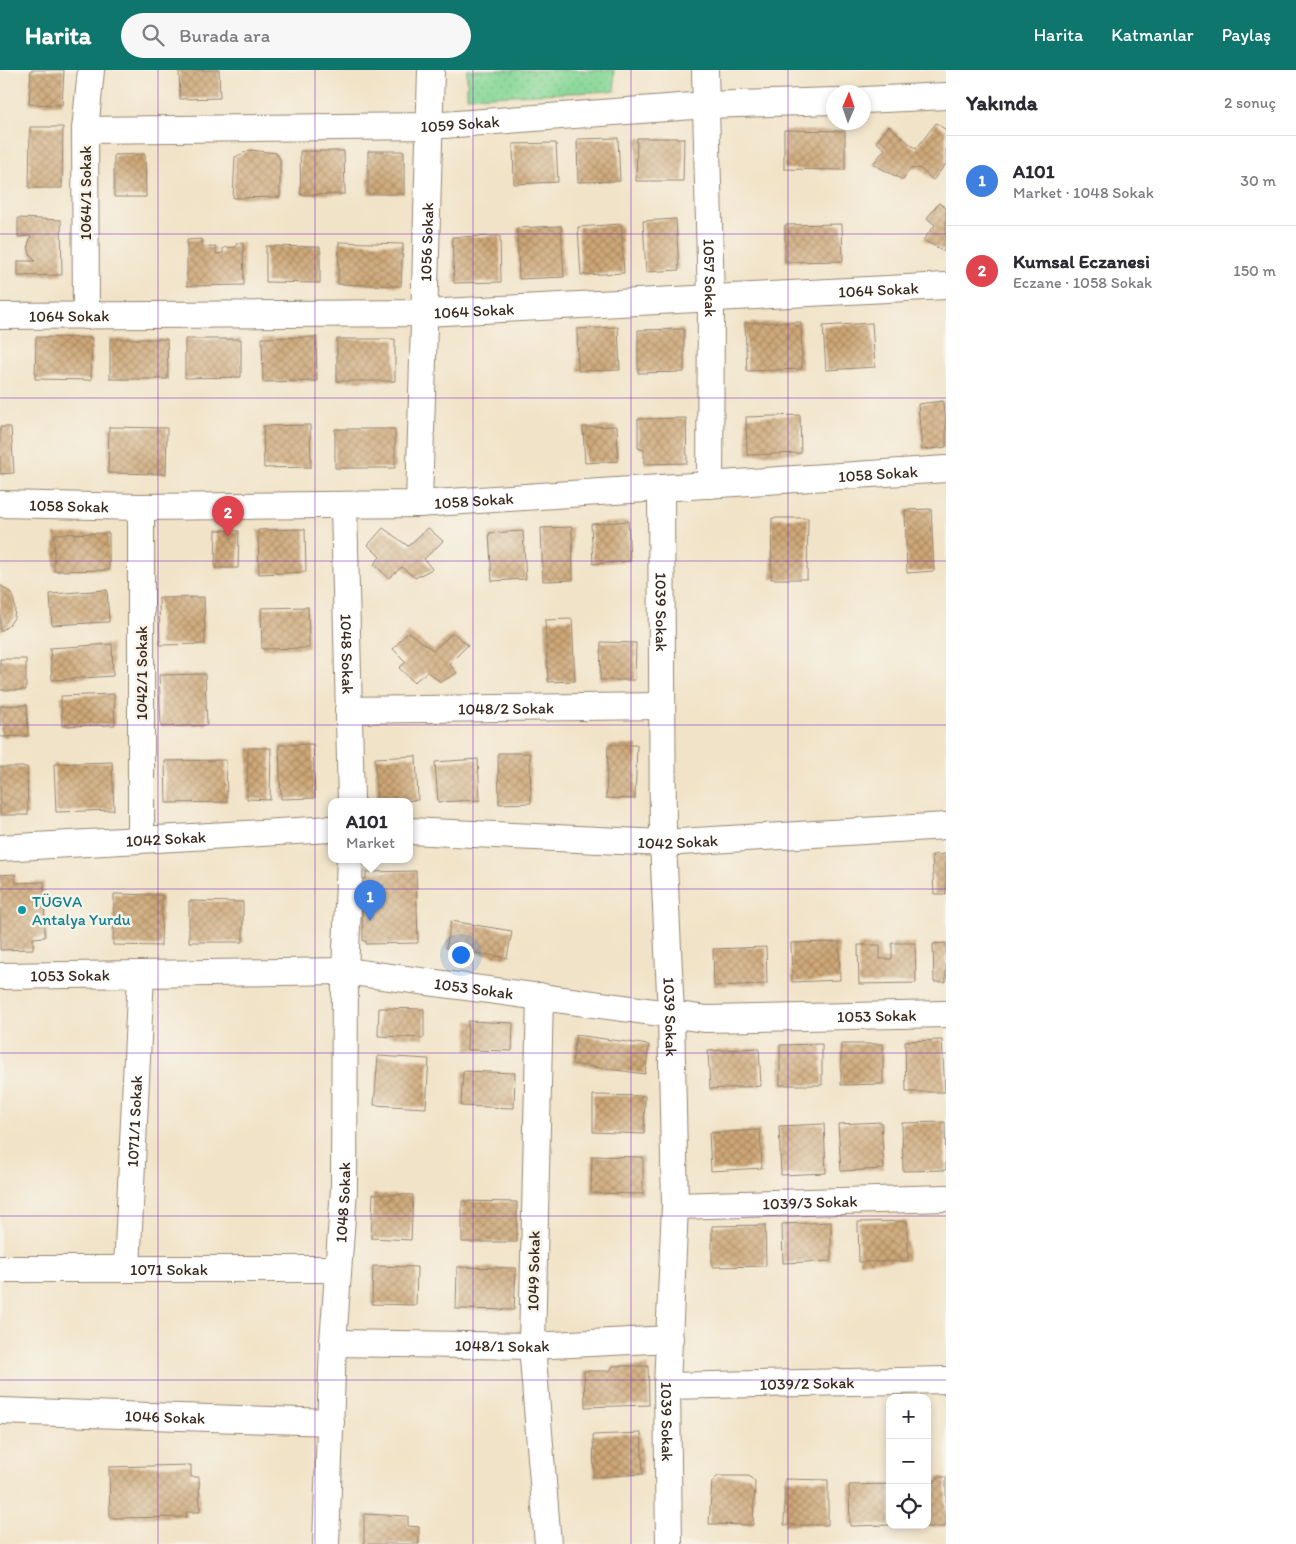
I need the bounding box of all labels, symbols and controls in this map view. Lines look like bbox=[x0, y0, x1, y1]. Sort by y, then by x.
search box bbox=[121, 13, 471, 58]
text: Harita bbox=[25, 21, 91, 50]
icon: search bbox=[139, 21, 167, 49]
text: Burada ara bbox=[179, 24, 270, 47]
text: Harita bbox=[1034, 24, 1083, 46]
text: Katmanlar bbox=[1111, 24, 1194, 46]
text: Paylaş bbox=[1222, 24, 1271, 46]
north arrow bbox=[826, 85, 871, 130]
text: Yakında bbox=[966, 90, 1038, 115]
text: 2 sonuç bbox=[1224, 93, 1276, 112]
street label: 1059 Sokak bbox=[420, 112, 500, 136]
street label: 1064/1 Sokak bbox=[76, 146, 95, 240]
text: A101 bbox=[1013, 160, 1055, 183]
text: 1 bbox=[978, 171, 986, 190]
text: 30 m bbox=[1240, 171, 1276, 190]
text: Market · 1048 Sokak bbox=[1013, 183, 1154, 202]
street label: 1056 Sokak bbox=[416, 202, 437, 282]
street label: 1057 Sokak bbox=[699, 238, 720, 317]
text: Kumsal Eczanesi bbox=[1013, 250, 1150, 273]
text: 2 bbox=[978, 261, 986, 280]
text: 150 m bbox=[1233, 261, 1276, 280]
text: Eczane · 1058 Sokak bbox=[1013, 273, 1152, 292]
street label: 1064 Sokak bbox=[838, 278, 919, 302]
street label: 1064 Sokak bbox=[433, 299, 515, 323]
street label: 1064 Sokak bbox=[29, 306, 109, 326]
street label: 1058 Sokak bbox=[838, 462, 918, 486]
street label: 1058 Sokak bbox=[434, 489, 514, 513]
street label: 1058 Sokak bbox=[29, 496, 109, 516]
pin: 2 bbox=[212, 496, 244, 537]
street label: 1039 Sokak bbox=[651, 572, 671, 652]
street label: 1048 Sokak bbox=[337, 613, 357, 695]
street label: 1042/1 Sokak bbox=[132, 626, 151, 720]
street label: 1048/2 Sokak bbox=[458, 698, 554, 719]
popup bbox=[328, 798, 413, 863]
text: A101 bbox=[346, 810, 387, 833]
street label: 1042 Sokak bbox=[125, 827, 206, 851]
street label: 1042 Sokak bbox=[637, 831, 718, 853]
text: Market bbox=[346, 833, 395, 852]
pin: 1 bbox=[354, 880, 386, 921]
place label: TÜGVA Antalya Yurdu bbox=[32, 892, 131, 929]
marker: TÜGVA Antalya Yurdu bbox=[16, 904, 28, 916]
your location bbox=[448, 942, 474, 968]
street label: 1053 Sokak bbox=[30, 965, 110, 986]
street label: 1053 Sokak bbox=[433, 974, 514, 1003]
street label: 1039 Sokak bbox=[659, 977, 681, 1057]
street label: 1053 Sokak bbox=[837, 1006, 917, 1026]
street label: 1071/1 Sokak bbox=[123, 1075, 146, 1168]
street label: 1048 Sokak bbox=[331, 1162, 354, 1244]
street label: 1039/3 Sokak bbox=[762, 1192, 858, 1213]
street label: 1049 Sokak bbox=[523, 1231, 544, 1311]
street label: 1071 Sokak bbox=[130, 1260, 208, 1279]
street label: 1048/1 Sokak bbox=[454, 1336, 550, 1356]
street label: 1039/2 Sokak bbox=[759, 1373, 855, 1394]
street label: 1039 Sokak bbox=[657, 1381, 677, 1461]
map controls bbox=[886, 1394, 931, 1529]
button: + bbox=[886, 1394, 931, 1439]
street label: 1046 Sokak bbox=[124, 1406, 205, 1428]
button: − bbox=[886, 1439, 931, 1484]
button: locate bbox=[886, 1484, 931, 1529]

